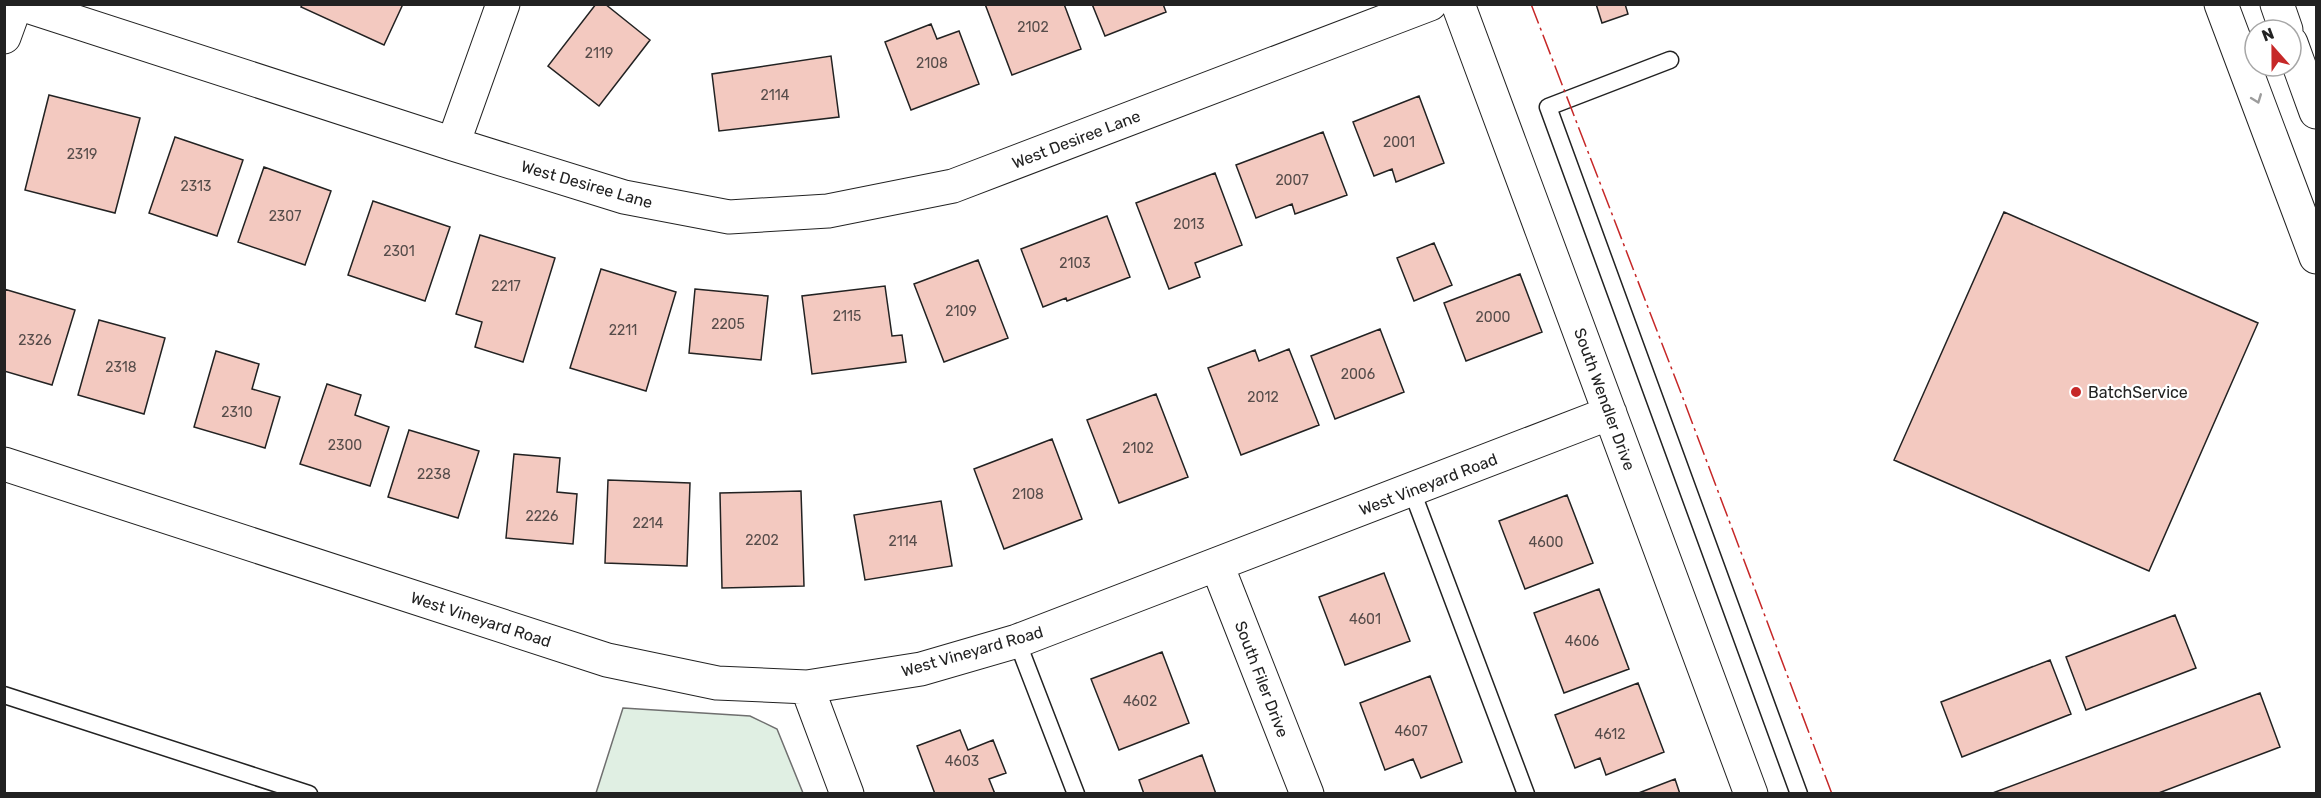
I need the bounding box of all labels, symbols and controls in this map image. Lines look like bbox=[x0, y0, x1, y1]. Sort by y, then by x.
north arrow bbox=[2243, 18, 2303, 78]
house number: 2102 bbox=[1017, 19, 1049, 36]
text: N bbox=[2259, 24, 2277, 45]
house number: 2119 bbox=[585, 45, 613, 62]
house number: 2108 bbox=[916, 55, 948, 72]
house number: 2114 bbox=[761, 87, 790, 104]
one-way arrow bbox=[2249, 93, 2262, 103]
street label: West Desiree Lane bbox=[1009, 106, 1143, 173]
house number: 2001 bbox=[1383, 134, 1415, 151]
house number: 2319 bbox=[67, 146, 97, 163]
street label: West Desiree Lane bbox=[519, 157, 655, 212]
house number: 2007 bbox=[1275, 172, 1309, 189]
house number: 2313 bbox=[181, 178, 211, 195]
house number: 2307 bbox=[269, 208, 301, 225]
house number: 2013 bbox=[1173, 216, 1205, 233]
house number: 2301 bbox=[383, 243, 415, 260]
house number: 2103 bbox=[1059, 255, 1091, 272]
house number: 2217 bbox=[491, 278, 521, 295]
house number: 2109 bbox=[945, 303, 977, 320]
house number: 2115 bbox=[833, 308, 861, 325]
house number: 2000 bbox=[1476, 309, 1511, 326]
house number: 2205 bbox=[711, 316, 745, 333]
house number: 2211 bbox=[609, 322, 637, 339]
street label: South Wendler Drive bbox=[1570, 325, 1639, 473]
house number: 2326 bbox=[18, 332, 52, 349]
house number: 2318 bbox=[105, 359, 137, 376]
house number: 2006 bbox=[1341, 366, 1375, 383]
place label: BatchService bbox=[2088, 383, 2188, 402]
marker: BatchService bbox=[2069, 385, 2083, 399]
house number: 2012 bbox=[1247, 389, 1279, 406]
house number: 2310 bbox=[221, 404, 253, 421]
house number: 2300 bbox=[328, 437, 362, 454]
house number: 2102 bbox=[1122, 440, 1154, 457]
street label: West Vineyard Road bbox=[1356, 449, 1500, 520]
house number: 2238 bbox=[417, 466, 451, 483]
house number: 2108 bbox=[1012, 486, 1044, 503]
house number: 2226 bbox=[525, 508, 559, 525]
house number: 2214 bbox=[632, 515, 664, 532]
house number: 2202 bbox=[745, 532, 779, 549]
house number: 2114 bbox=[889, 533, 918, 550]
house number: 4600 bbox=[1529, 534, 1564, 551]
street label: West Vineyard Road bbox=[408, 588, 553, 651]
house number: 4601 bbox=[1349, 611, 1381, 628]
street label: South Filer Drive bbox=[1231, 618, 1292, 740]
street label: West Vineyard Road bbox=[899, 622, 1045, 681]
house number: 4606 bbox=[1565, 633, 1599, 650]
house number: 4602 bbox=[1123, 693, 1157, 710]
house number: 4607 bbox=[1394, 723, 1428, 740]
house number: 4612 bbox=[1594, 726, 1626, 743]
house number: 4603 bbox=[945, 753, 979, 770]

